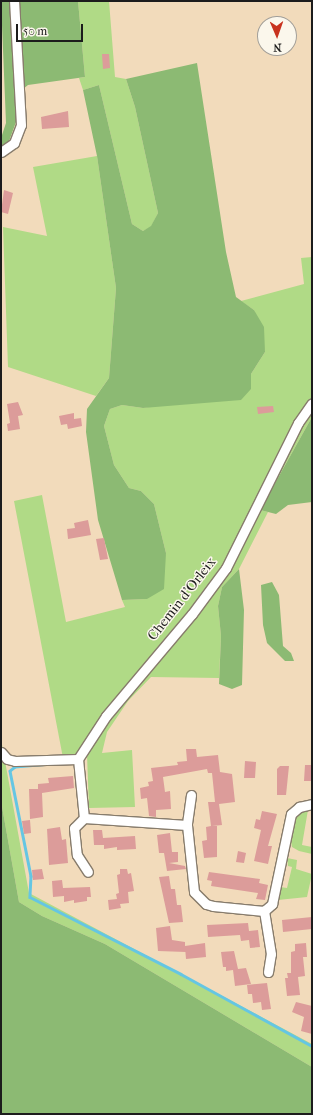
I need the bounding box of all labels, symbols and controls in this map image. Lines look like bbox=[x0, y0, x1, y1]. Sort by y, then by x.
scale bar bbox=[18, 16, 85, 42]
north arrow bbox=[257, 16, 297, 56]
text: 50 m bbox=[23, 24, 47, 38]
text: N bbox=[273, 41, 282, 54]
street label: Chemin d'Orleix bbox=[144, 554, 220, 644]

